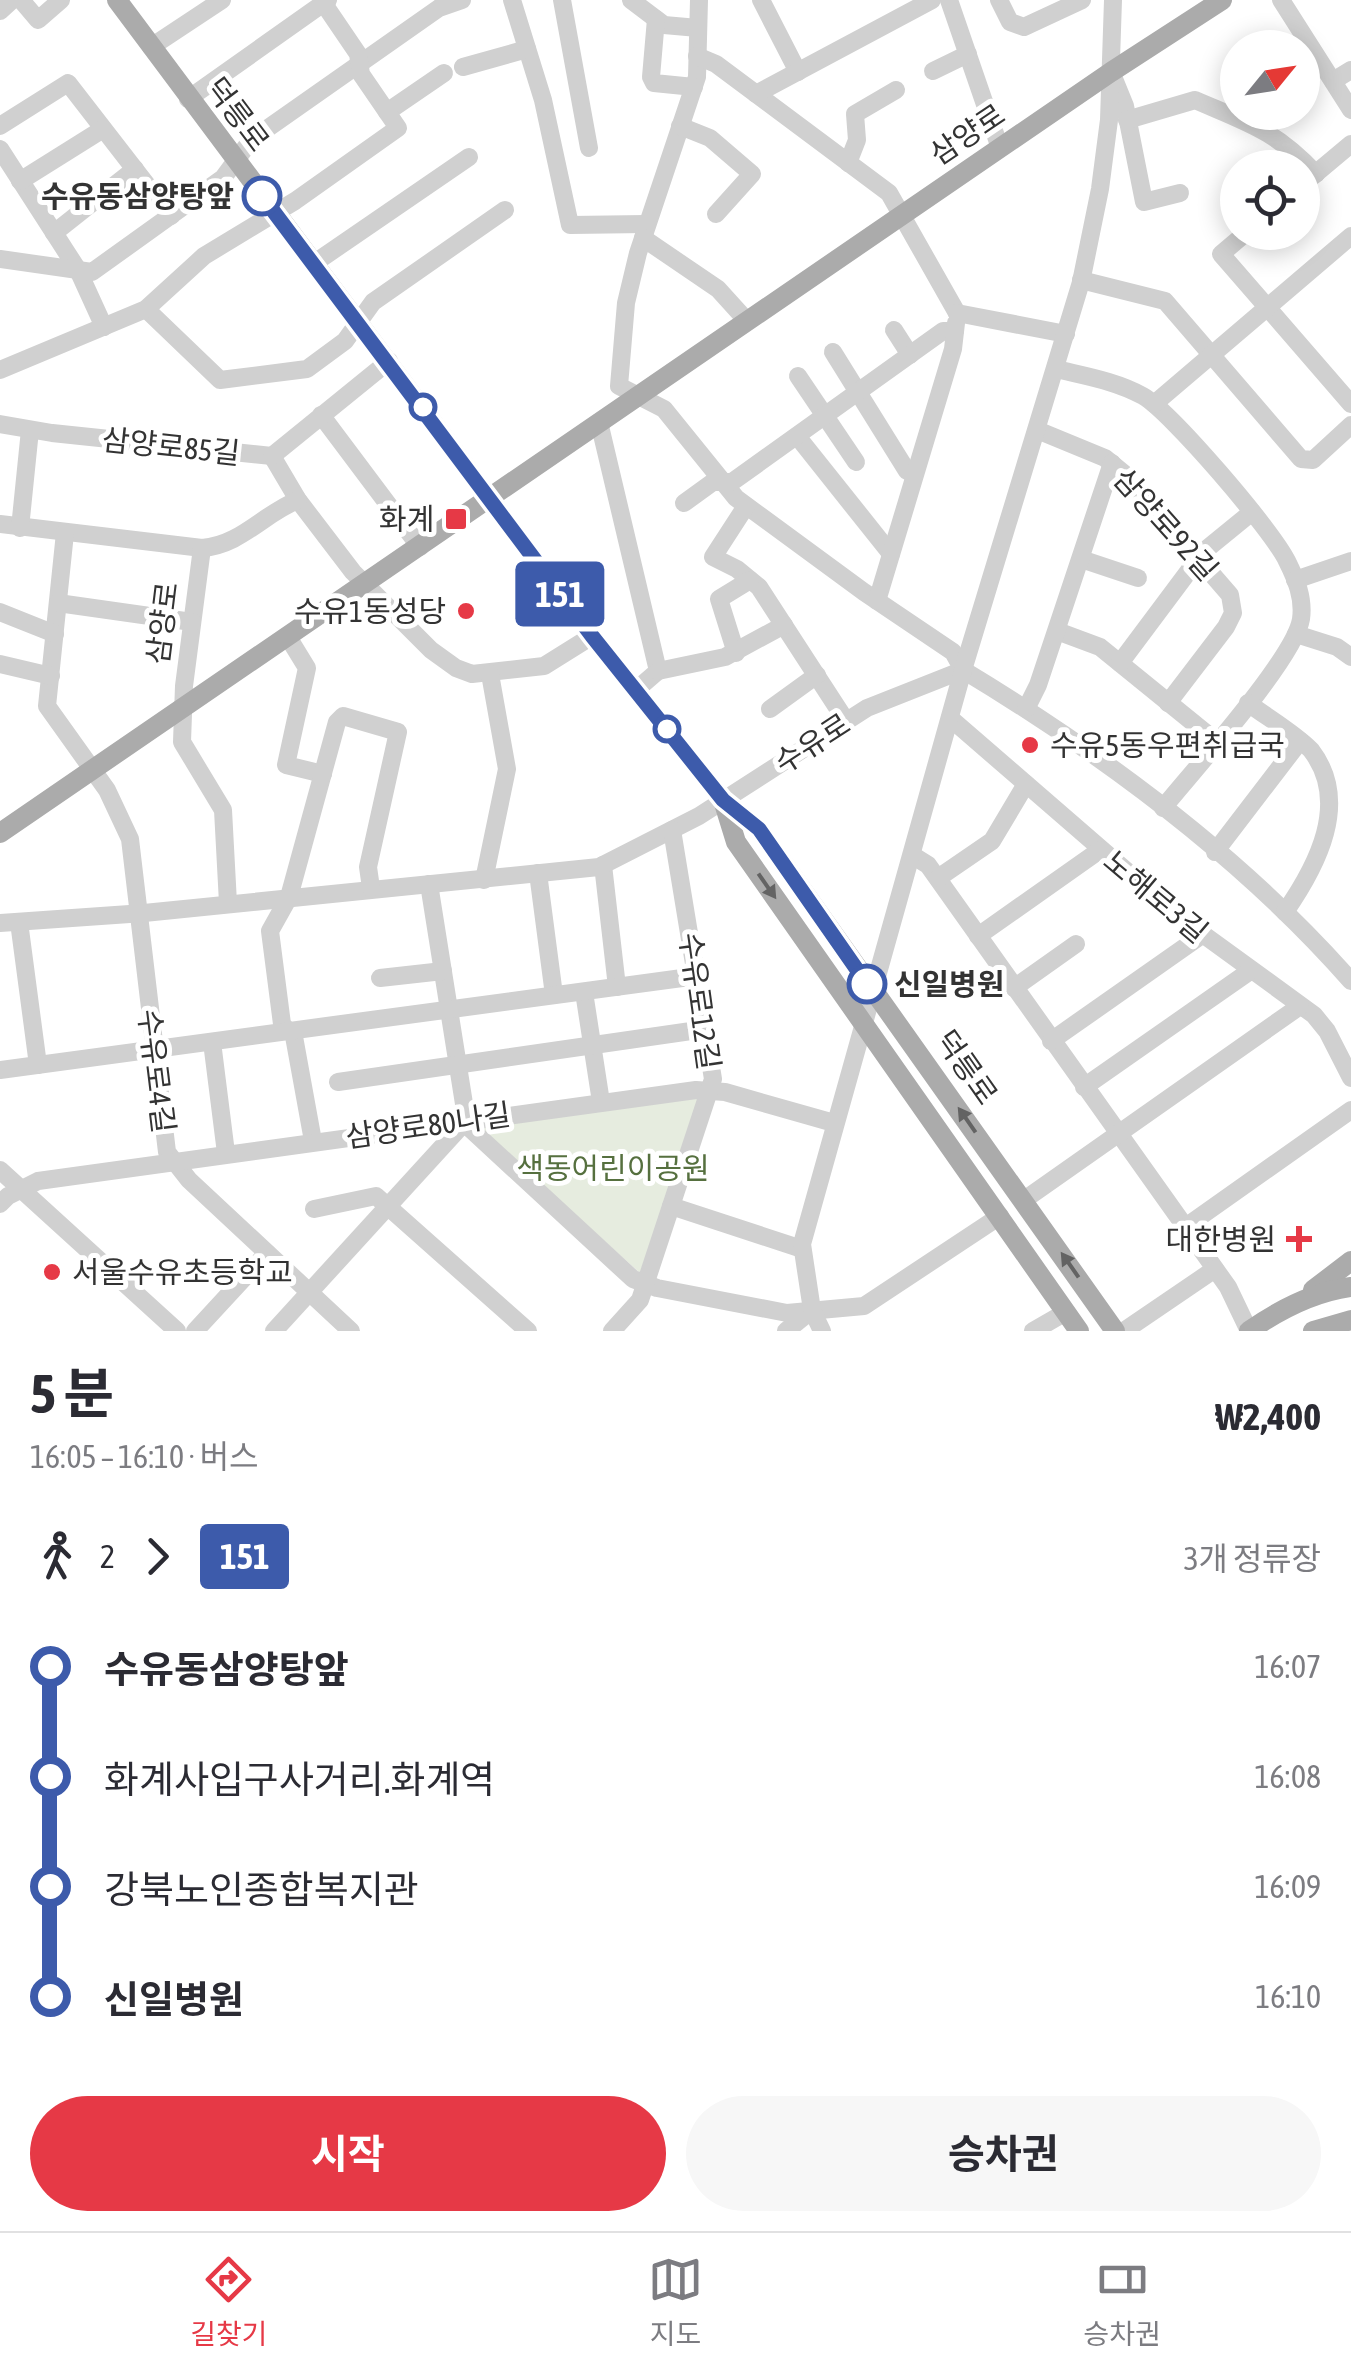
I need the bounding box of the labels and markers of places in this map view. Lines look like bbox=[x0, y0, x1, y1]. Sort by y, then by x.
marker: 수유동삼양탕앞 bbox=[243, 177, 281, 215]
place label: 수유동삼양탕앞 bbox=[41, 179, 234, 213]
unlabelled marker bbox=[410, 394, 436, 420]
place label: 화계 bbox=[379, 502, 434, 536]
marker: 화계 bbox=[443, 506, 469, 532]
place label: 수유1동성당 bbox=[294, 594, 446, 628]
marker: 수유1동성당 bbox=[455, 600, 477, 622]
unlabelled marker bbox=[654, 716, 680, 742]
place label: 수유5동우편취급국 bbox=[1050, 728, 1285, 762]
marker: 수유5동우편취급국 bbox=[1019, 734, 1041, 756]
marker: 신일병원 bbox=[848, 965, 886, 1003]
place label: 신일병원 bbox=[894, 967, 1004, 1001]
place label: 대한병원 bbox=[1166, 1222, 1276, 1256]
marker: 대한병원 bbox=[1286, 1226, 1312, 1252]
place label: 서울수유초등학교 bbox=[72, 1255, 293, 1289]
marker: 서울수유초등학교 bbox=[41, 1261, 63, 1283]

